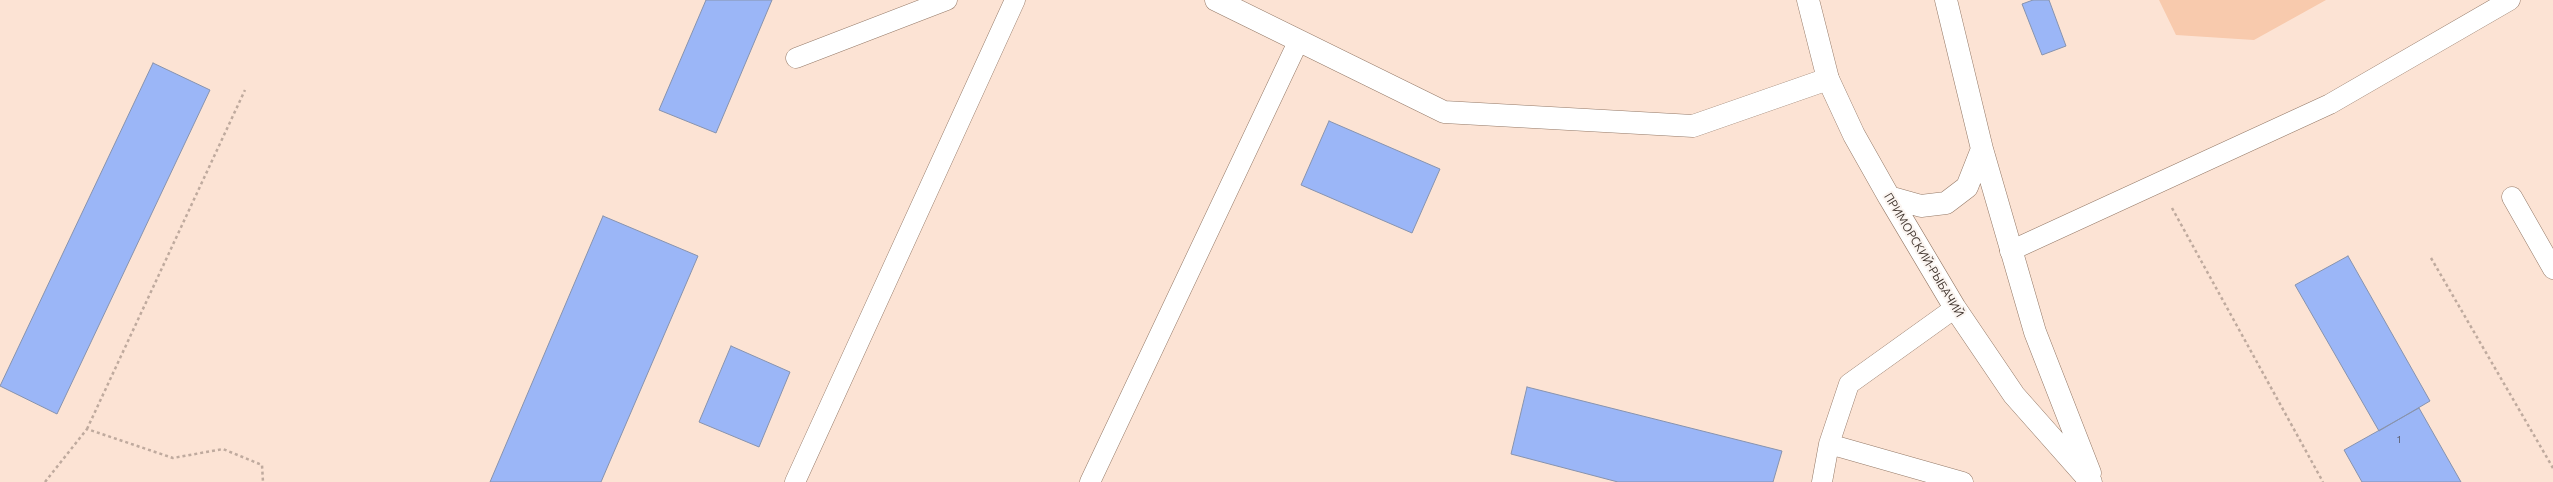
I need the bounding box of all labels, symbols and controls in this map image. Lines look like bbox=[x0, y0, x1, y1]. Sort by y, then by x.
street label: ПРИМОРСКИЙ-РЫБАЧИЙ bbox=[1881, 190, 1967, 320]
house number: 1 bbox=[2396, 434, 2402, 446]

